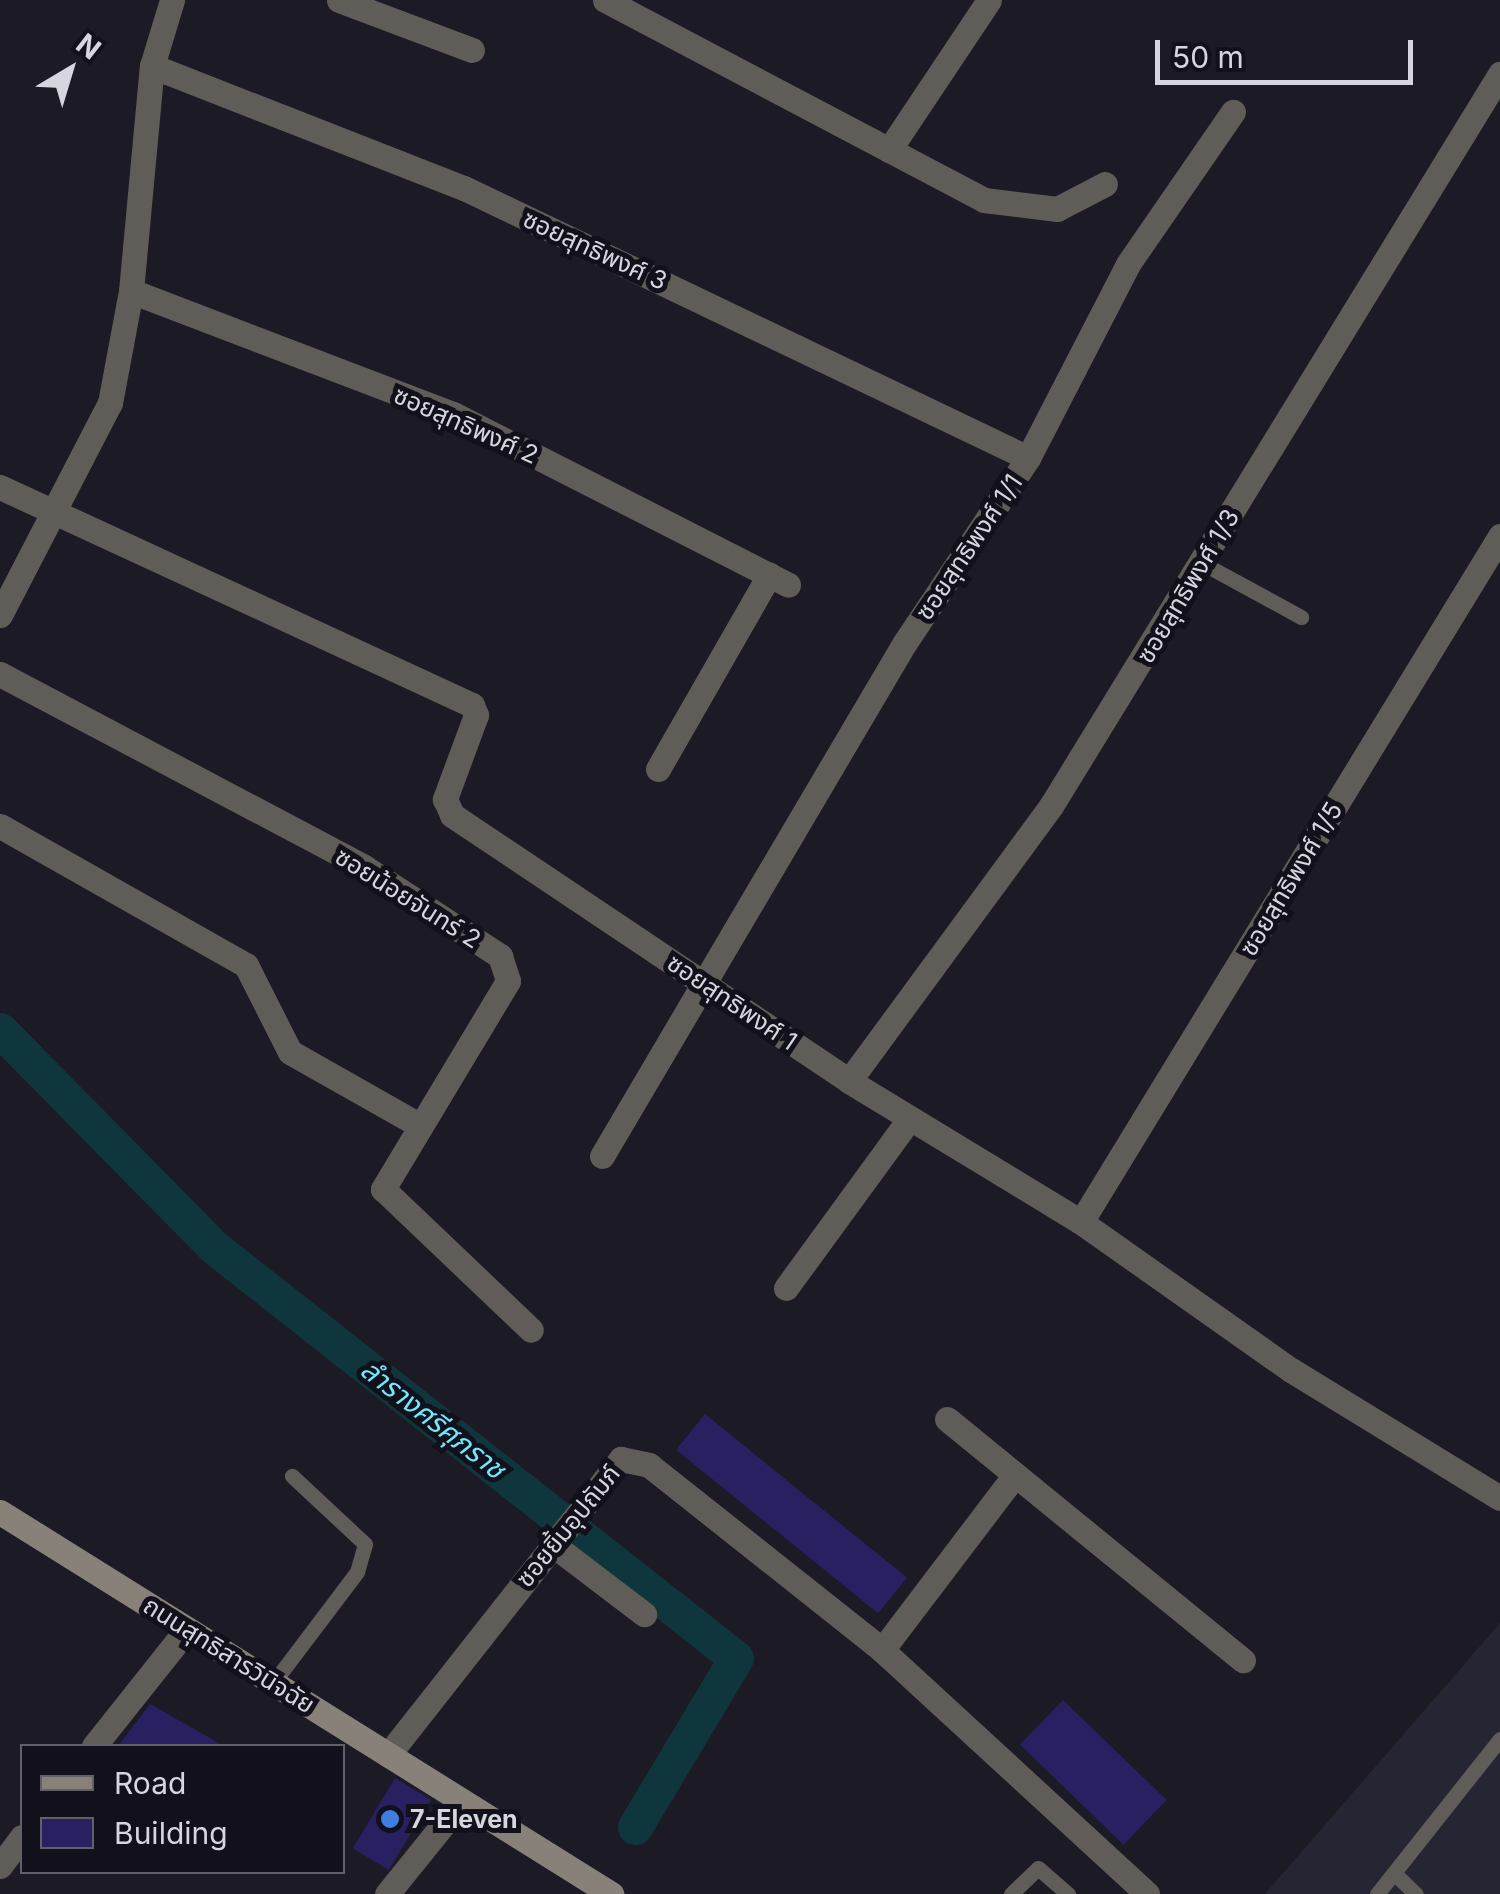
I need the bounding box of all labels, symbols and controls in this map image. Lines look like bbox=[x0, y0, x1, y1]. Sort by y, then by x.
north arrow bbox=[20, 20, 120, 120]
scale bar bbox=[1160, 20, 1418, 82]
text: N bbox=[70, 26, 107, 66]
text: 50 m bbox=[1172, 39, 1244, 75]
street label: ซอยสุทธิพงศ์ 3 bbox=[518, 204, 672, 296]
street label: ซอยสุทธิพงศ์ 2 bbox=[389, 380, 543, 470]
street label: ซอยสุทธิพงศ์ 1/1 bbox=[909, 469, 1029, 625]
street label: ซอยสุทธิพงศ์ 1/3 bbox=[1130, 504, 1246, 668]
street label: ซอยสุทธิพงศ์ 1/5 bbox=[1233, 797, 1349, 961]
street label: ซอยน้อยจันทร์ 2 bbox=[330, 841, 486, 955]
street label: ซอยสุทธิพงศ์ 1 bbox=[661, 948, 803, 1056]
water label: ลำรางศรีศุภราช bbox=[354, 1352, 512, 1486]
street label: ซอยยิ้มอุปถัมภ์ bbox=[510, 1459, 626, 1593]
street label: ถนนสุทธิสารวินิจฉัย bbox=[138, 1590, 320, 1720]
legend bbox=[20, 1744, 345, 1874]
text: Road bbox=[114, 1765, 186, 1801]
place label: 7-Eleven bbox=[410, 1804, 518, 1834]
marker: 7-Eleven bbox=[379, 1808, 401, 1830]
text: Building bbox=[114, 1815, 228, 1851]

